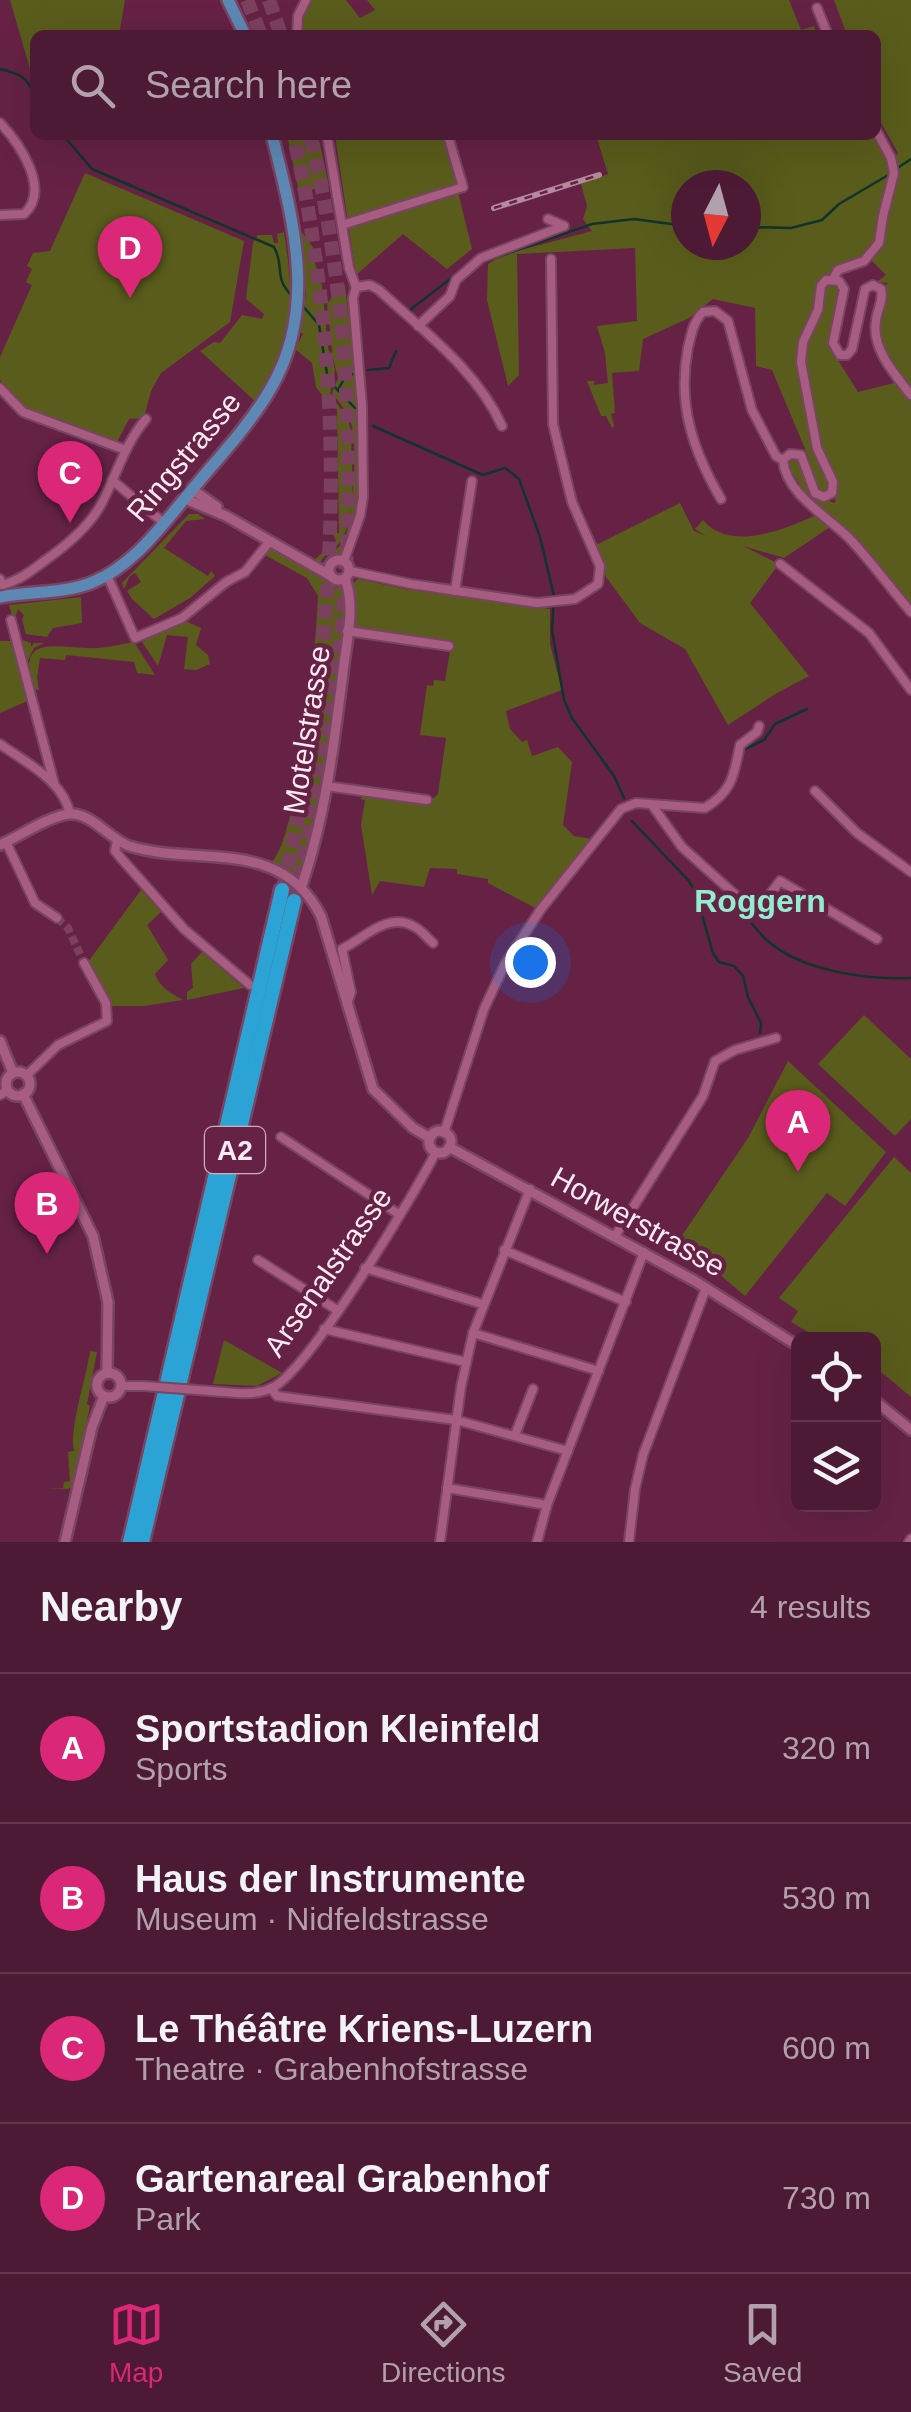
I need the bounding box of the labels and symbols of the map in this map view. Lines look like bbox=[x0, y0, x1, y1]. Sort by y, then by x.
north arrow bbox=[671, 170, 761, 260]
pin: D bbox=[98, 216, 162, 298]
street label: Ringstrasse bbox=[120, 385, 247, 528]
pin: C bbox=[38, 440, 102, 523]
street label: Motelstrasse bbox=[277, 643, 336, 816]
district label: Roggern bbox=[694, 883, 826, 919]
your location bbox=[505, 937, 556, 988]
pin: A bbox=[766, 1090, 830, 1172]
road number: A2 bbox=[205, 1127, 265, 1173]
street label: Horwerstrasse bbox=[546, 1160, 731, 1283]
pin: B bbox=[15, 1172, 80, 1254]
street label: Arsenalstrasse bbox=[257, 1181, 398, 1362]

